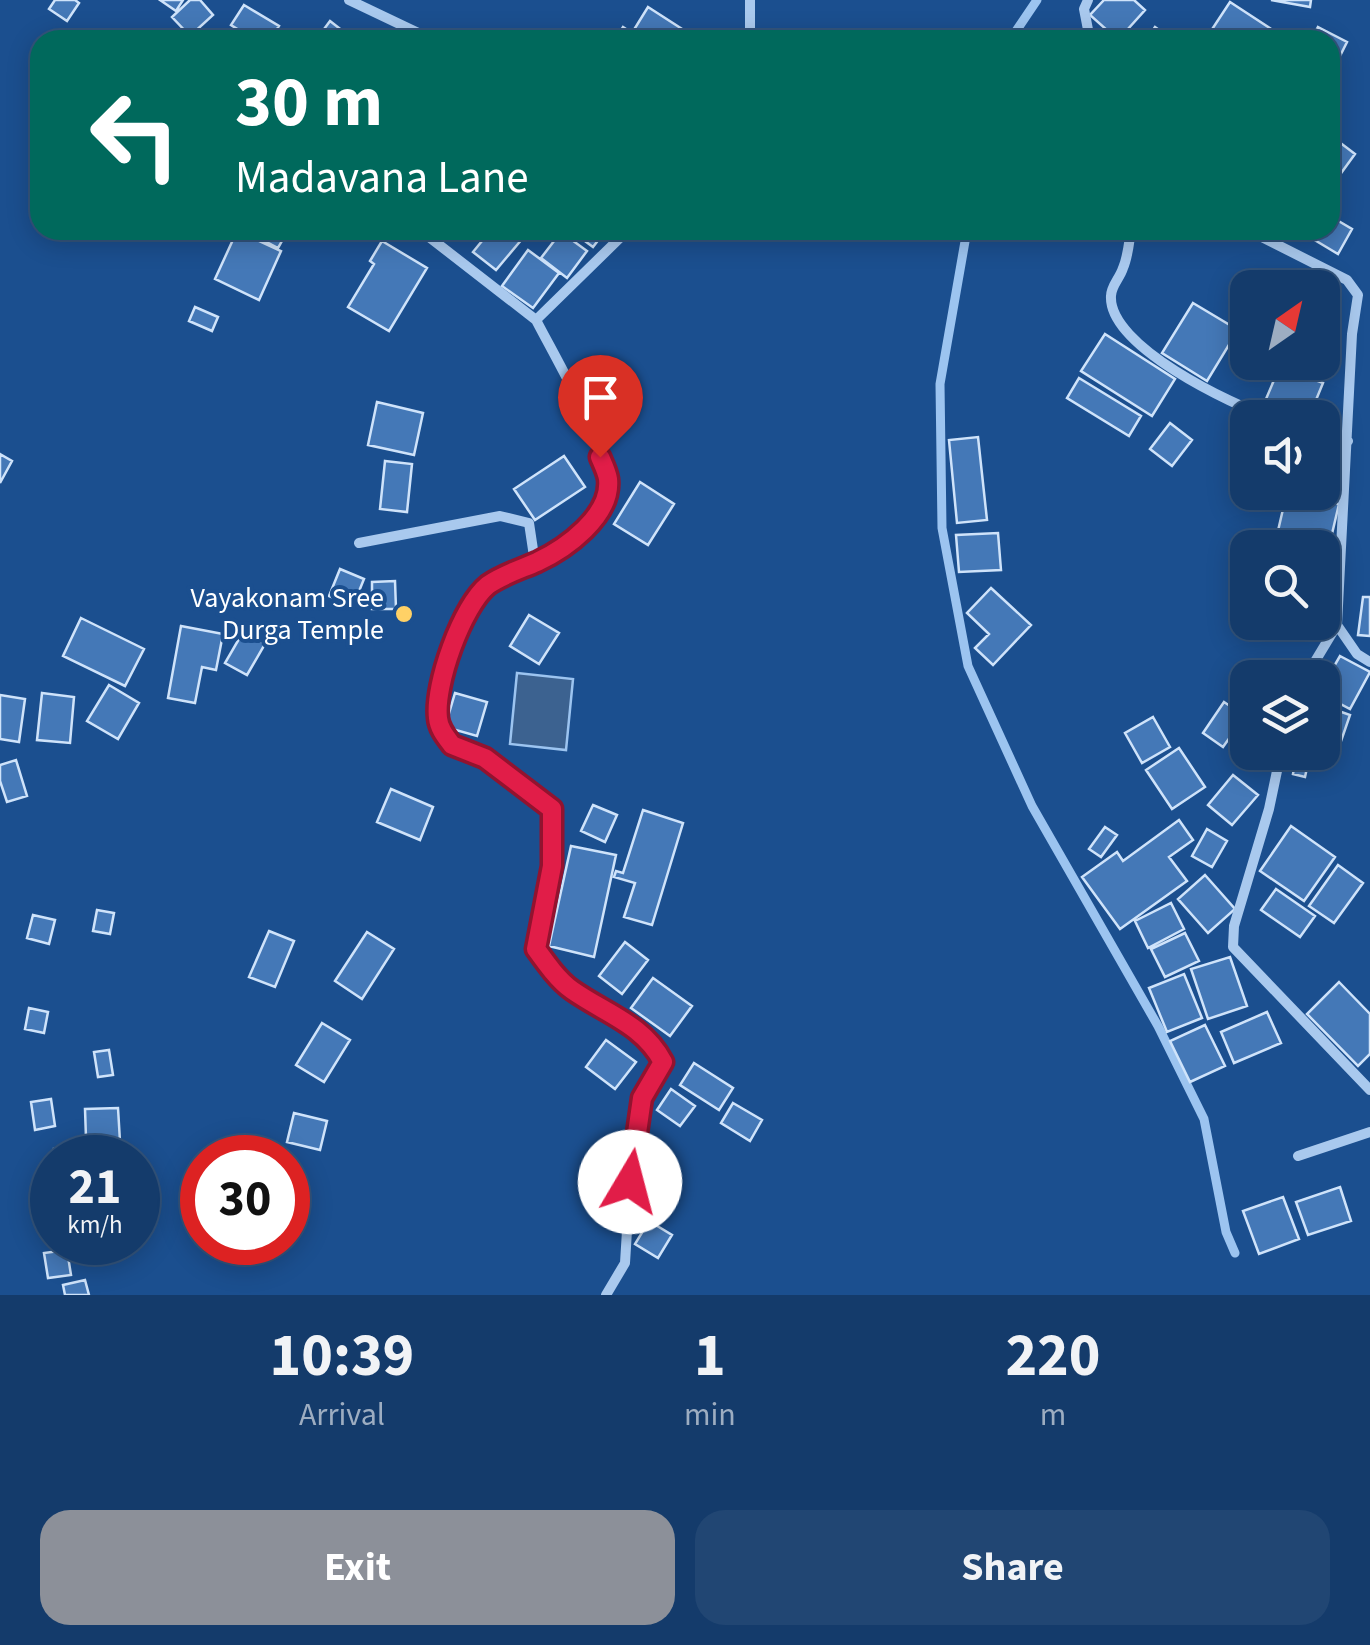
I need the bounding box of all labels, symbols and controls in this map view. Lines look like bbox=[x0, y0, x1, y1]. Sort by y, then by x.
text: 30 m bbox=[235, 53, 383, 153]
icon: left bbox=[70, 70, 200, 200]
text: Madavana Lane bbox=[235, 146, 529, 210]
north arrow bbox=[1230, 270, 1340, 380]
map controls bbox=[1230, 270, 1340, 770]
pin bbox=[558, 355, 643, 458]
icon: arrive bbox=[573, 370, 628, 425]
button: sound bbox=[1230, 400, 1340, 510]
button: search bbox=[1230, 530, 1340, 640]
place label: Vayakonam Sree Durga Temple bbox=[191, 578, 384, 650]
marker: Vayakonam Sree Durga Temple bbox=[393, 603, 415, 625]
button: layers bbox=[1230, 660, 1340, 770]
position arrow bbox=[578, 1130, 682, 1234]
speed limit sign: 30 bbox=[180, 1135, 310, 1265]
text: 21 bbox=[69, 1152, 121, 1223]
text: km/h bbox=[67, 1207, 123, 1243]
text: 10:39 bbox=[270, 1314, 414, 1399]
text: 1 bbox=[694, 1314, 726, 1399]
text: 220 bbox=[1005, 1314, 1100, 1399]
text: Arrival bbox=[299, 1392, 385, 1438]
text: min bbox=[684, 1392, 736, 1438]
text: m bbox=[1040, 1392, 1066, 1438]
button: Exit bbox=[40, 1510, 675, 1625]
button: Share bbox=[695, 1510, 1330, 1625]

